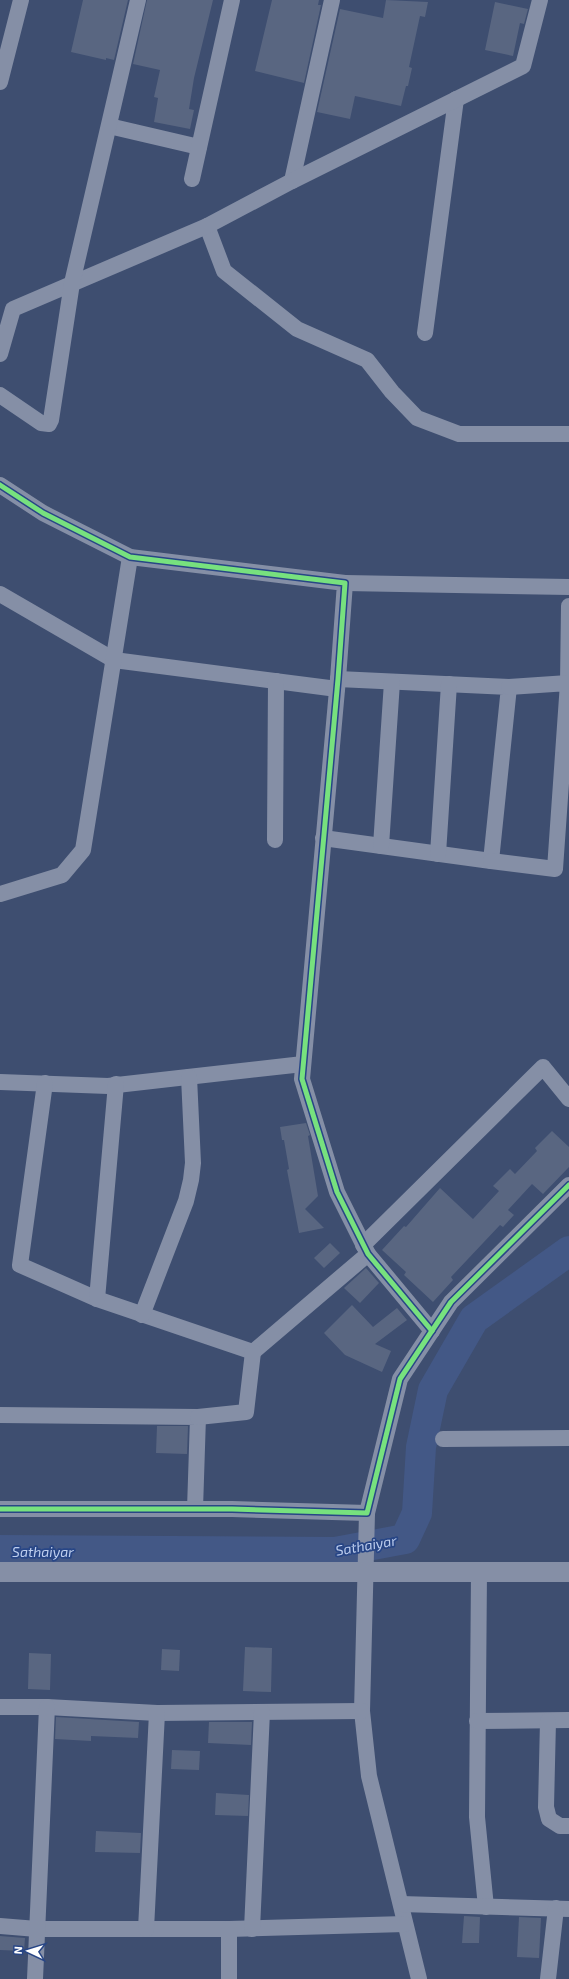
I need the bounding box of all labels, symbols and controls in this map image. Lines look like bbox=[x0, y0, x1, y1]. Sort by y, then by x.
water label: Sathaiyar bbox=[334, 1531, 398, 1559]
water label: Sathaiyar bbox=[12, 1543, 74, 1560]
north arrow bbox=[8, 1931, 48, 1971]
text: N bbox=[11, 1946, 24, 1955]

